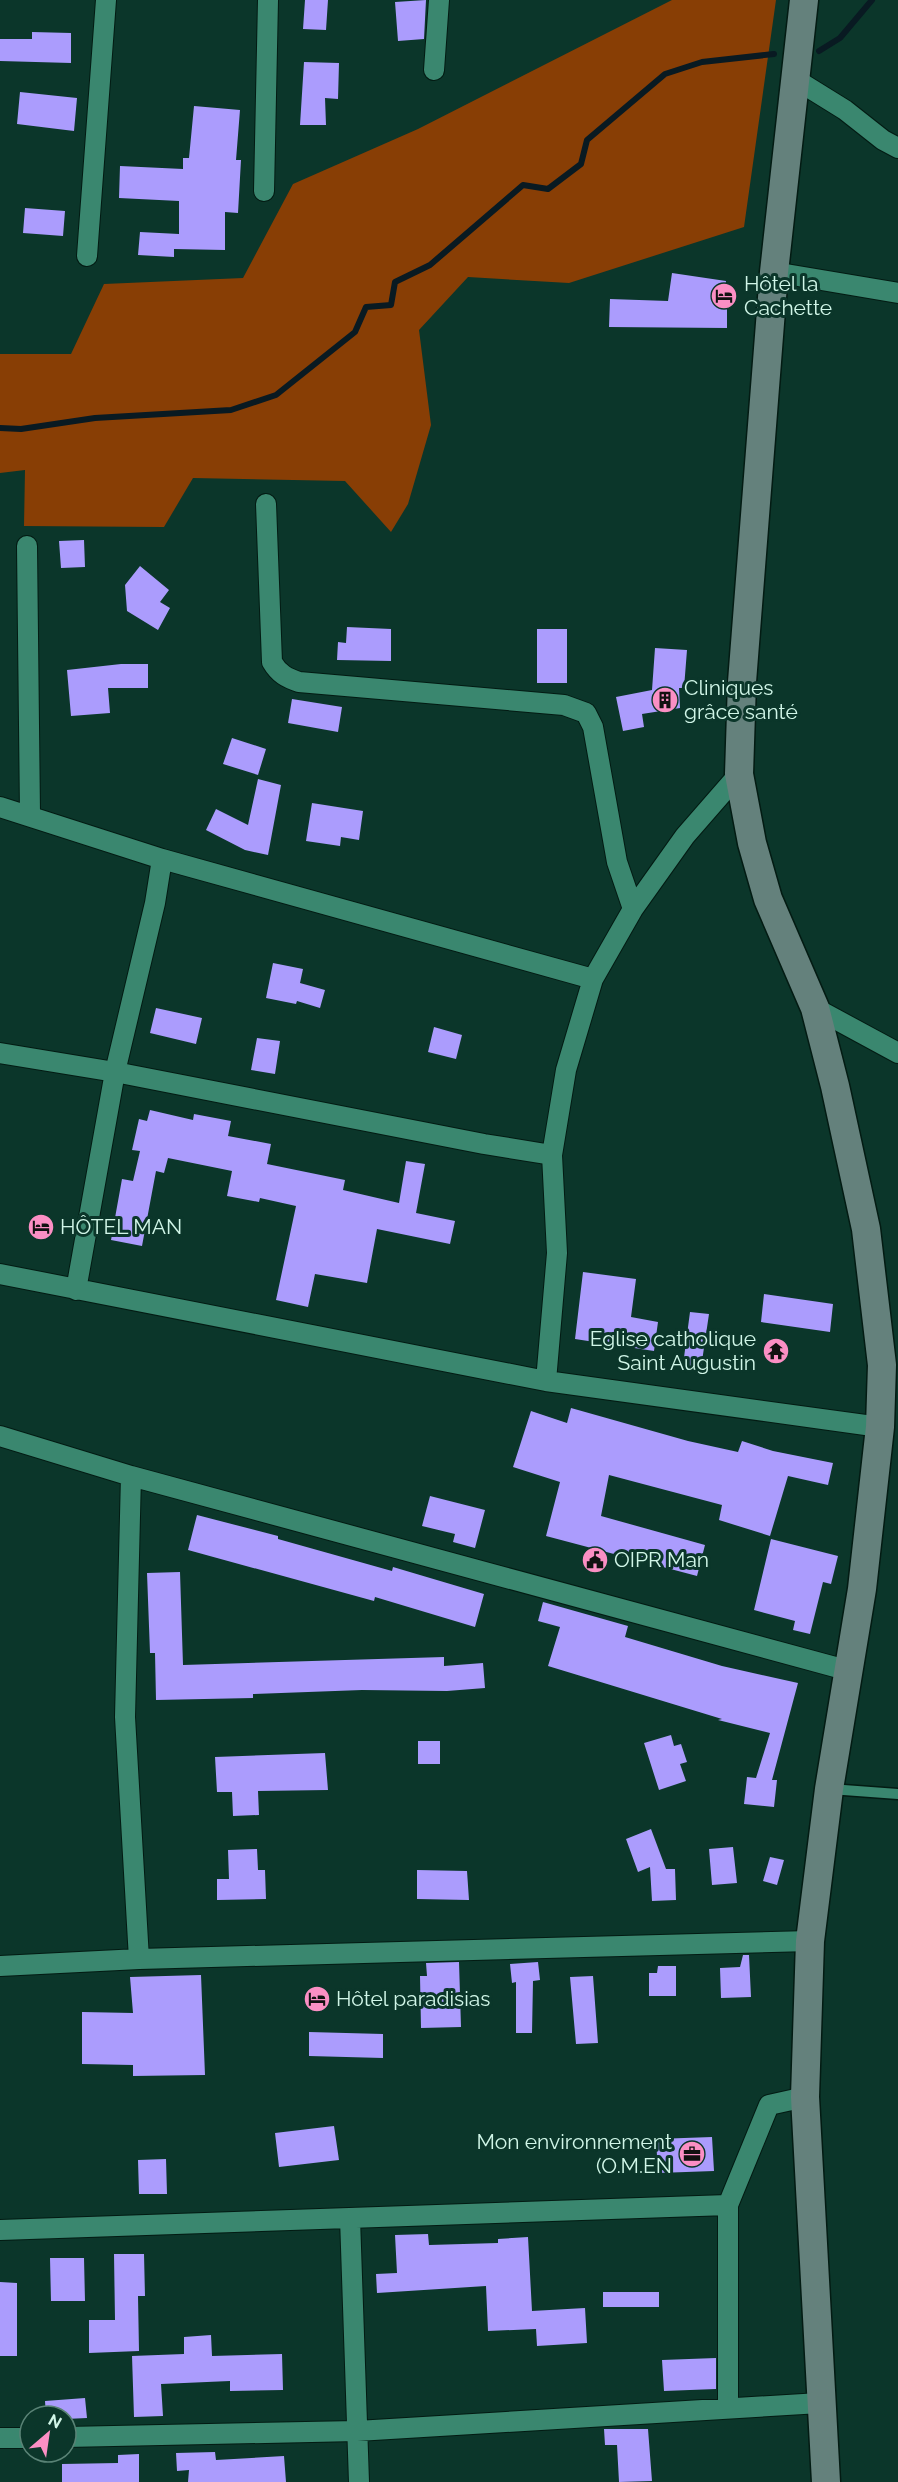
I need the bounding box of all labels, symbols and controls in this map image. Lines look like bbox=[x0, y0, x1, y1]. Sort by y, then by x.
place label: Hôtel la Cachette bbox=[744, 271, 832, 320]
hotel icon: Hôtel la Cachette bbox=[709, 281, 739, 311]
place label: Cliniques grâce santé bbox=[684, 675, 798, 724]
building icon: Cliniques grâce santé bbox=[650, 685, 680, 715]
hotel icon: HÔTEL MAN bbox=[26, 1212, 56, 1242]
place label: HÔTEL MAN bbox=[60, 1214, 182, 1239]
place label: Eglise catholique Saint Augustin bbox=[590, 1326, 756, 1375]
temple icon: Eglise catholique Saint Augustin bbox=[761, 1336, 791, 1366]
public building icon: OIPR Man bbox=[580, 1545, 610, 1575]
place label: OIPR Man bbox=[614, 1547, 709, 1572]
hotel icon: Hôtel paradisias bbox=[302, 1984, 332, 2014]
place label: Hôtel paradisias bbox=[336, 1986, 490, 2011]
place label: Mon environnement (O.M.EN bbox=[476, 2129, 672, 2178]
office icon: Mon environnement (O.M.EN bbox=[677, 2139, 707, 2169]
north arrow bbox=[18, 2404, 78, 2464]
text: N bbox=[45, 2410, 65, 2433]

